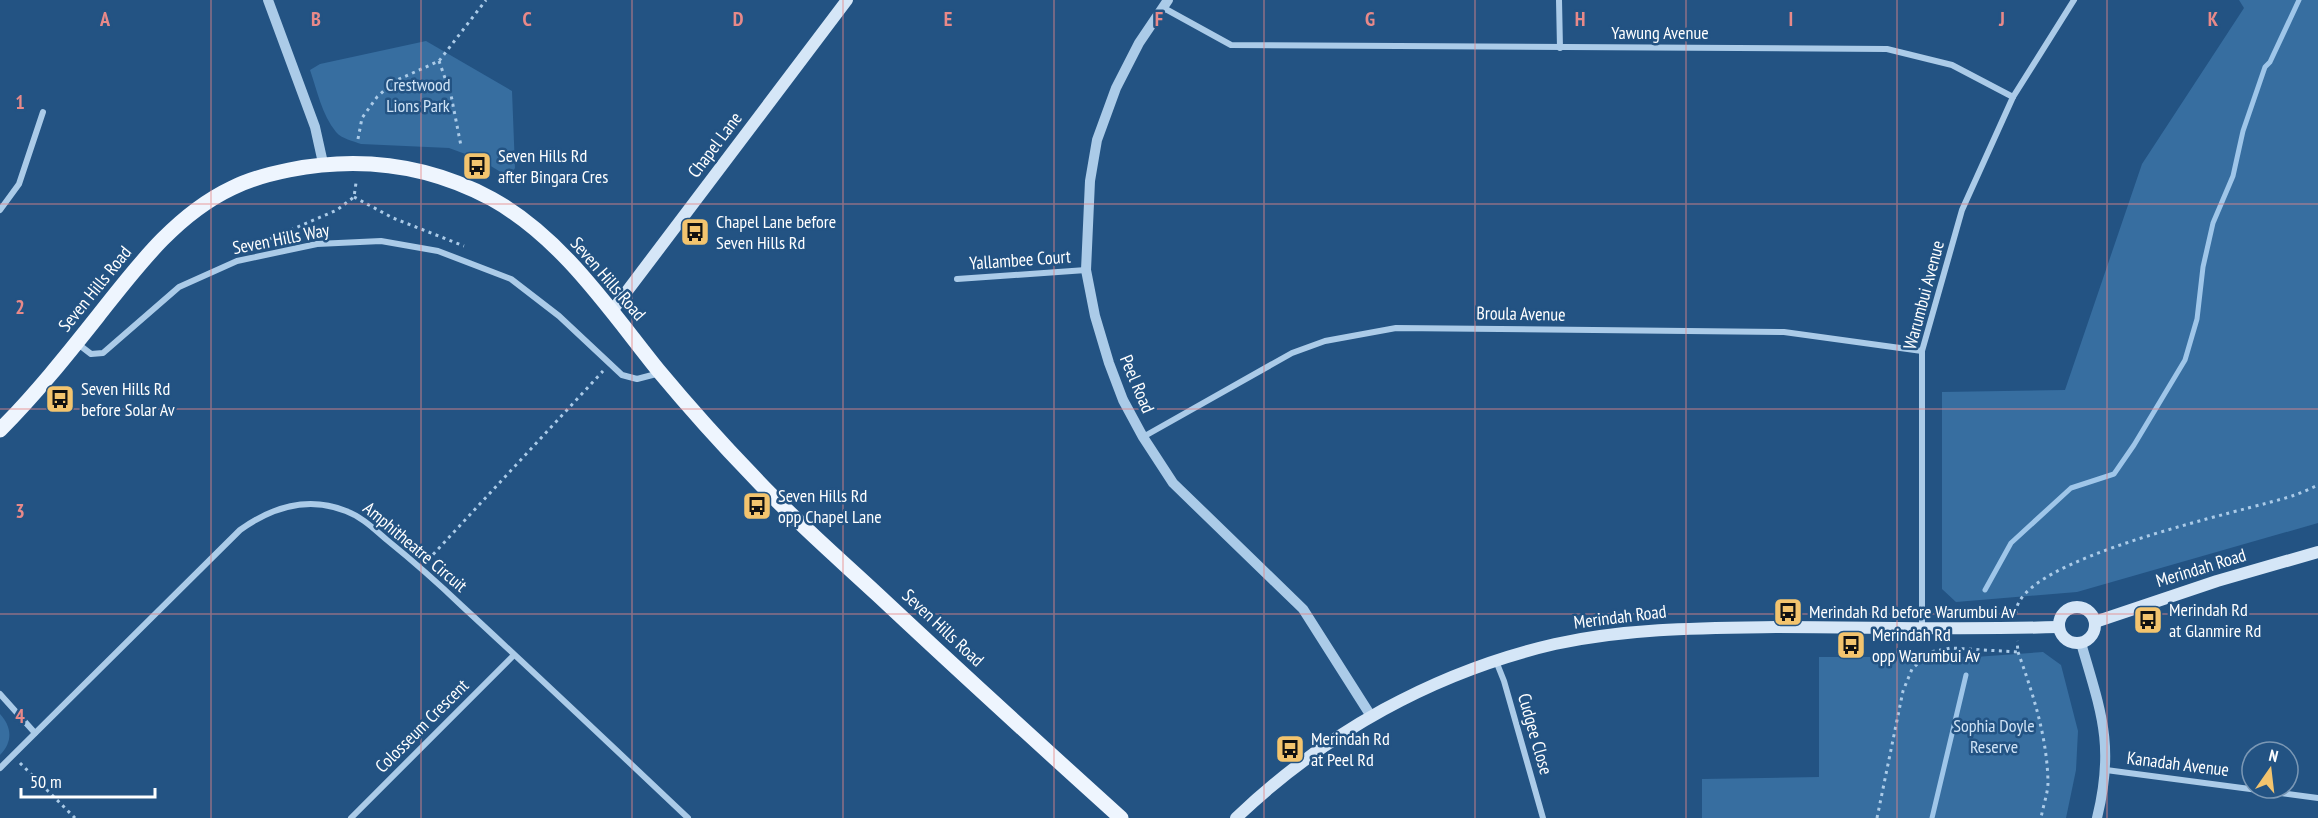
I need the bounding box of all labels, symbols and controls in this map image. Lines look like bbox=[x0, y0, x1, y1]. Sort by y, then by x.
text: A bbox=[99, 6, 111, 32]
text: B bbox=[311, 6, 321, 32]
text: C bbox=[522, 6, 532, 32]
text: D bbox=[733, 6, 744, 32]
text: E bbox=[944, 6, 952, 32]
text: F bbox=[1155, 6, 1163, 32]
text: G bbox=[1365, 6, 1375, 32]
text: H bbox=[1575, 6, 1585, 32]
text: I bbox=[1789, 6, 1793, 32]
text: J bbox=[1998, 6, 2005, 32]
text: K bbox=[2208, 6, 2219, 32]
street label: Yawung Avenue bbox=[1611, 21, 1709, 44]
park label: Crestwood Lions Park bbox=[385, 73, 451, 117]
text: 1 bbox=[15, 89, 25, 115]
street label: Chapel Lane bbox=[682, 107, 747, 182]
place label: Seven Hills Rd after Bingara Cres bbox=[498, 144, 608, 188]
bus stop icon: Seven Hills Rd after Bingara Cres bbox=[461, 150, 493, 182]
place label: Chapel Lane before Seven Hills Rd bbox=[716, 210, 836, 254]
bus stop icon: Chapel Lane before Seven Hills Rd bbox=[679, 216, 711, 248]
street label: Seven Hills Way bbox=[231, 218, 331, 259]
street label: Seven Hills Road bbox=[566, 232, 651, 325]
street label: Warumbui Avenue bbox=[1898, 238, 1949, 352]
street label: Seven Hills Road bbox=[53, 241, 136, 336]
street label: Yallambee Court bbox=[968, 244, 1072, 275]
text: 2 bbox=[15, 294, 25, 320]
street label: Broula Avenue bbox=[1476, 301, 1566, 326]
street label: Peel Road bbox=[1115, 351, 1160, 416]
place label: Seven Hills Rd before Solar Av bbox=[81, 377, 175, 421]
bus stop icon: Seven Hills Rd before Solar Av bbox=[44, 383, 76, 415]
place label: Seven Hills Rd opp Chapel Lane bbox=[778, 484, 882, 528]
bus stop icon: Seven Hills Rd opp Chapel Lane bbox=[741, 490, 773, 522]
street label: Amphitheatre Circuit bbox=[359, 496, 472, 597]
text: 3 bbox=[15, 498, 25, 524]
street label: Merindah Road bbox=[2153, 543, 2249, 592]
street label: Seven Hills Road bbox=[898, 584, 989, 671]
bus stop icon: Merindah Rd before Warumbui Av bbox=[1772, 596, 1804, 628]
place label: Merindah Rd at Glanmire Rd bbox=[2169, 598, 2261, 642]
street label: Merindah Road bbox=[1572, 599, 1668, 634]
place label: Merindah Rd before Warumbui Av bbox=[1809, 600, 2016, 623]
bus stop icon: Merindah Rd at Glanmire Rd bbox=[2132, 604, 2164, 636]
place label: Merindah Rd opp Warumbui Av bbox=[1872, 623, 1980, 667]
bus stop icon: Merindah Rd opp Warumbui Av bbox=[1835, 629, 1867, 661]
street label: Colosseum Crescent bbox=[370, 674, 473, 777]
street label: Cudgee Close bbox=[1513, 690, 1558, 777]
text: 4 bbox=[15, 703, 25, 729]
park label: Sophia Doyle Reserve bbox=[1953, 714, 2035, 758]
place label: Merindah Rd at Peel Rd bbox=[1311, 727, 1390, 771]
bus stop icon: Merindah Rd at Peel Rd bbox=[1274, 733, 1306, 765]
north arrow bbox=[2240, 740, 2300, 800]
text: N bbox=[2267, 745, 2280, 766]
street label: Kanadah Avenue bbox=[2126, 746, 2230, 781]
scale bar bbox=[21, 761, 154, 799]
text: 50 m bbox=[30, 770, 62, 793]

